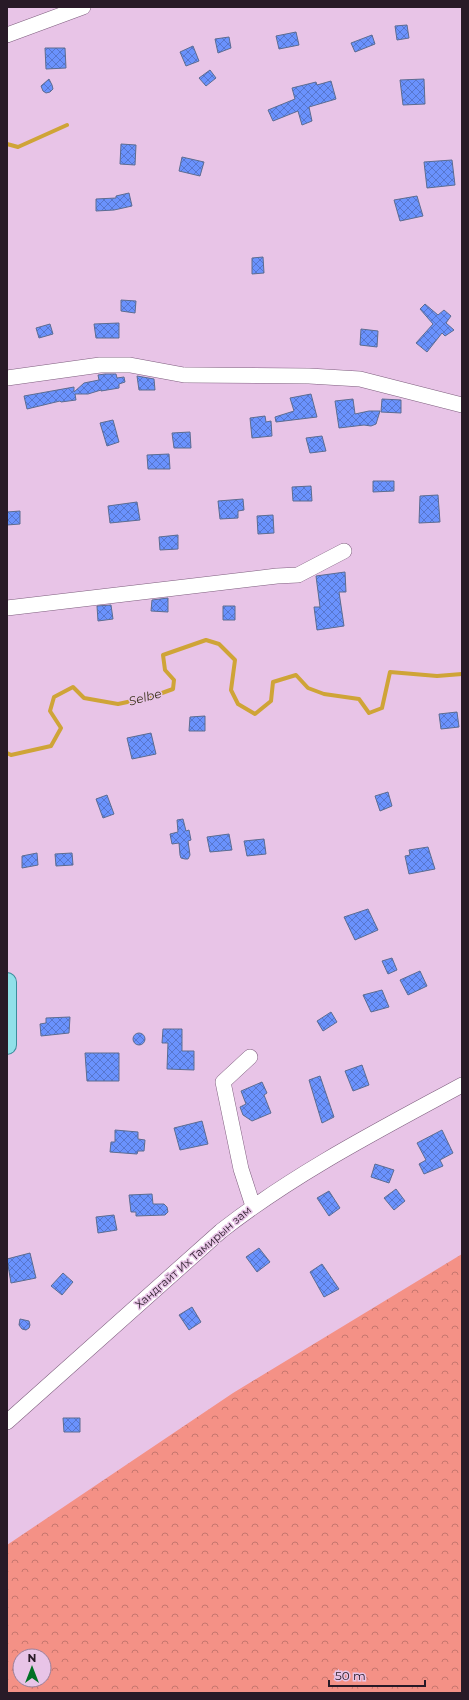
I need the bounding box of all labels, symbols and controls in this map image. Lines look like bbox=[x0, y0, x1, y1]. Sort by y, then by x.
water label: Selbe bbox=[127, 685, 163, 709]
street label: Хандгайт Их Тамирын зам bbox=[132, 1203, 254, 1311]
north arrow bbox=[12, 1648, 52, 1688]
text: N bbox=[28, 1651, 36, 1665]
scale bar bbox=[329, 1662, 425, 1688]
text: 50 m bbox=[335, 1668, 366, 1683]

